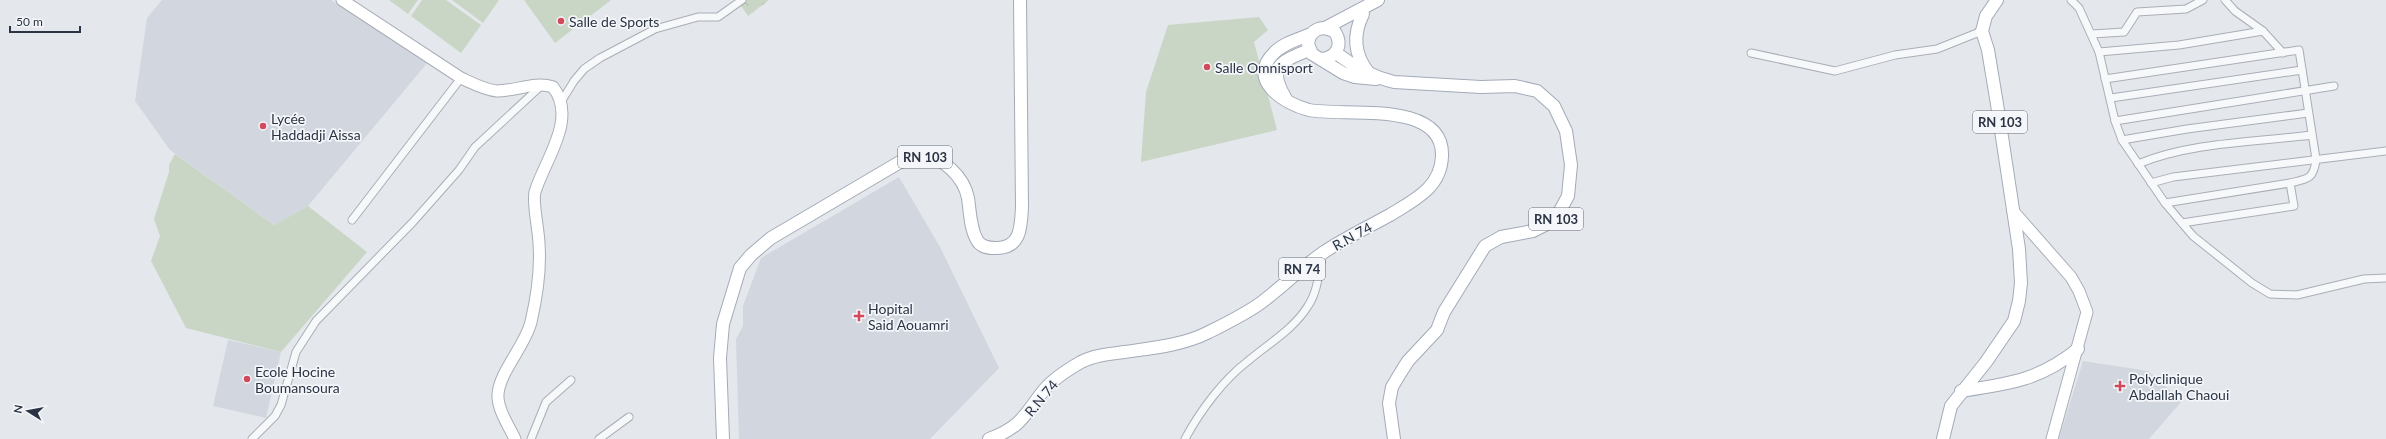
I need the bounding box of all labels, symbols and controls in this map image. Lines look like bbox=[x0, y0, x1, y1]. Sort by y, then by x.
scale bar bbox=[10, 8, 80, 34]
place label: Salle de Sports bbox=[569, 13, 659, 30]
text: 50 m bbox=[16, 14, 43, 29]
marker: Salle de Sports bbox=[556, 16, 566, 26]
place label: Salle Omnisport bbox=[1215, 59, 1313, 76]
marker: Salle Omnisport bbox=[1202, 62, 1212, 72]
place label: Lycée Haddadji Aissa bbox=[271, 110, 361, 143]
road number: RN 103 bbox=[1973, 111, 2027, 133]
marker: Lycée Haddadji Aissa bbox=[258, 121, 268, 131]
road number: RN 103 bbox=[898, 146, 952, 168]
road number: RN 103 bbox=[1529, 208, 1583, 230]
street label: R.N 74 bbox=[1329, 218, 1375, 254]
road number: RN 74 bbox=[1279, 258, 1325, 280]
place label: Hopital Said Aouamri bbox=[868, 300, 949, 333]
marker: Hopital Said Aouamri bbox=[853, 310, 865, 322]
place label: Ecole Hocine Boumansoura bbox=[255, 363, 340, 396]
place label: Polyclinique Abdallah Chaoui bbox=[2129, 370, 2229, 403]
marker: Ecole Hocine Boumansoura bbox=[242, 374, 252, 384]
street label: R.N 74 bbox=[1021, 376, 1061, 420]
marker: Polyclinique Abdallah Chaoui bbox=[2114, 380, 2126, 392]
north arrow bbox=[8, 391, 48, 431]
text: N bbox=[11, 404, 25, 414]

